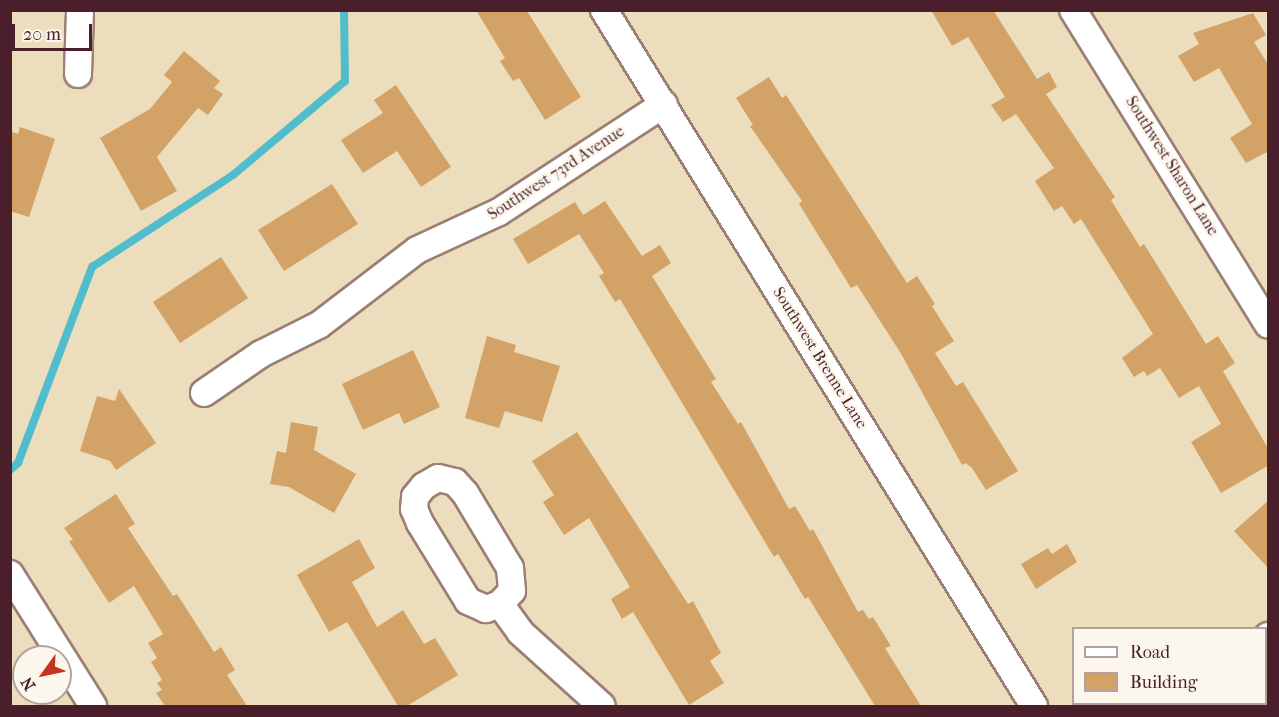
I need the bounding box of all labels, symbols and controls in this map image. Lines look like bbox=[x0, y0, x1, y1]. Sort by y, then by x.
scale bar bbox=[15, 12, 94, 50]
text: 20 m bbox=[23, 24, 61, 45]
street label: Southwest Sharon Lane bbox=[1121, 93, 1223, 239]
street label: Southwest 73rd Avenue bbox=[484, 122, 628, 224]
street label: Southwest Brenne Lane bbox=[769, 284, 871, 432]
legend bbox=[1072, 627, 1267, 705]
text: Road bbox=[1130, 642, 1170, 663]
north arrow bbox=[12, 645, 72, 705]
text: Building bbox=[1130, 672, 1197, 693]
text: N bbox=[17, 674, 39, 694]

